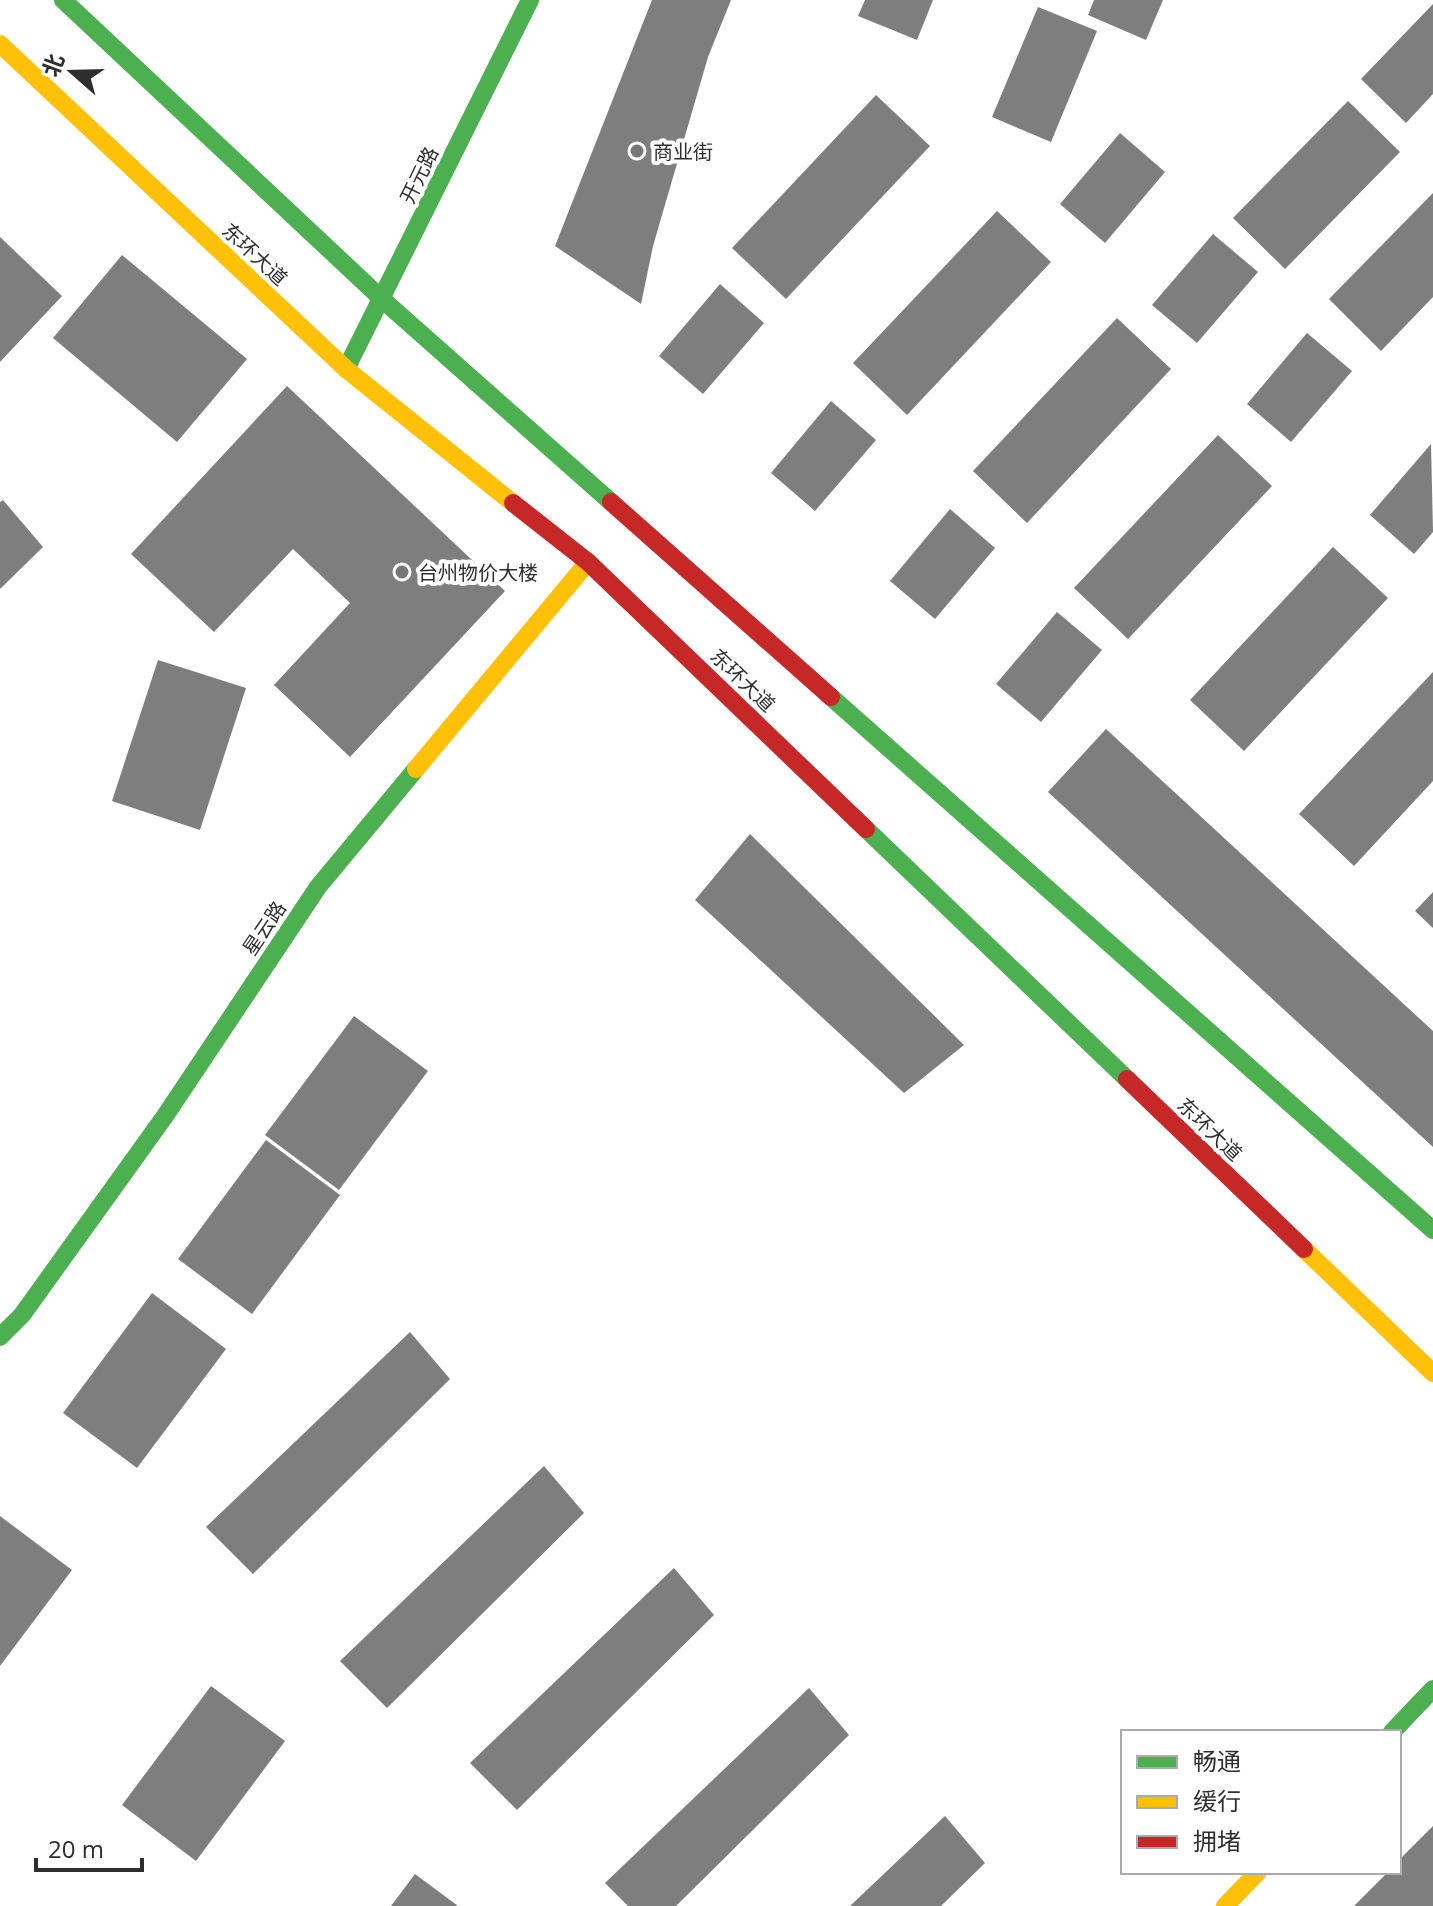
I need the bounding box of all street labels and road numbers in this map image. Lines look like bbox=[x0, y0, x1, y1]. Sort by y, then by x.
street label: 开元路 bbox=[394, 142, 444, 208]
street label: 东环大道 bbox=[217, 217, 293, 291]
street label: 东环大道 bbox=[705, 643, 781, 717]
street label: 星云路 bbox=[236, 896, 292, 960]
street label: 东环大道 bbox=[1172, 1092, 1248, 1166]

